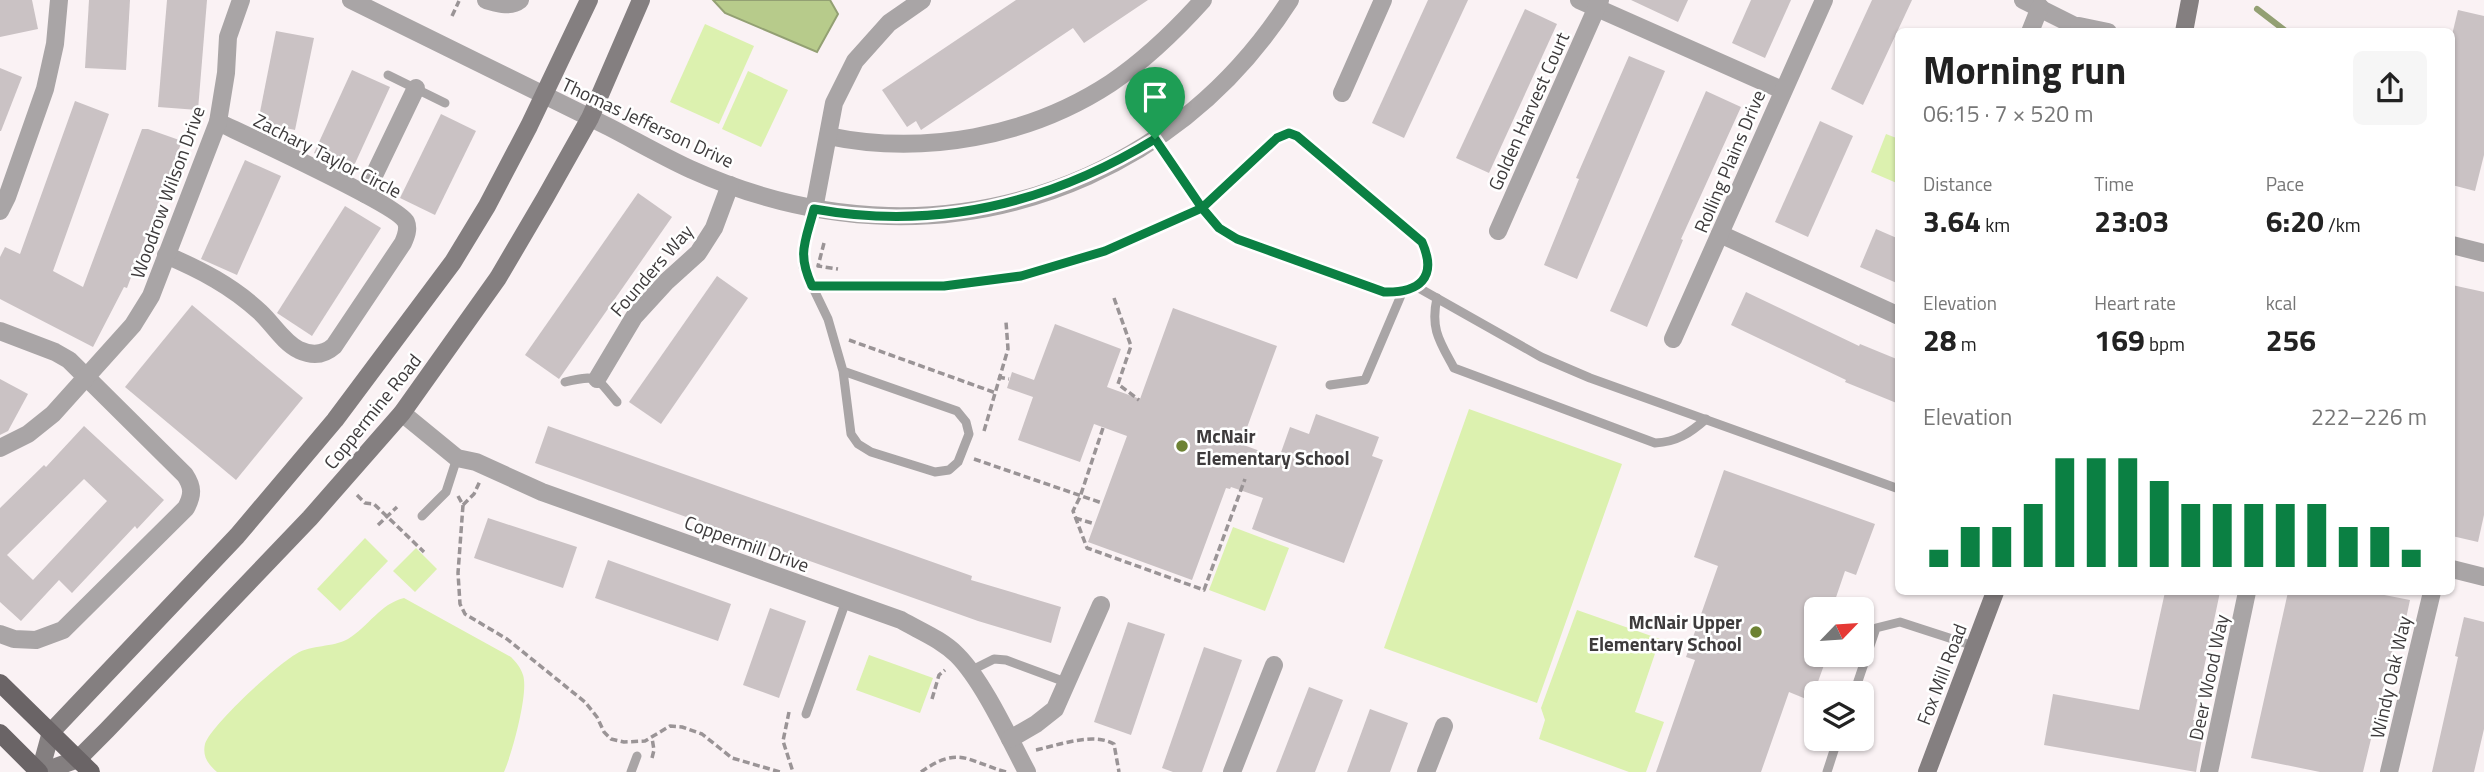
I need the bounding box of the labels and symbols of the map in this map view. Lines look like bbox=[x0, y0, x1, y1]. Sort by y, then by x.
street label: Golden Harvest Court bbox=[1480, 27, 1576, 195]
pin bbox=[1125, 67, 1185, 139]
street label: Thomas Jefferson Drive bbox=[557, 69, 739, 175]
street label: Rolling Plains Drive bbox=[1686, 85, 1772, 237]
street label: Woodrow Wilson Drive bbox=[122, 102, 212, 282]
street label: Zachary Taylor Circle bbox=[249, 105, 407, 205]
street label: Founders Way bbox=[603, 217, 699, 323]
street label: Coppermine Road bbox=[316, 347, 428, 475]
place label: McNair Elementary School bbox=[1196, 421, 1350, 472]
marker: McNair Elementary School bbox=[1174, 438, 1190, 454]
street label: Coppermill Drive bbox=[681, 507, 813, 579]
north arrow bbox=[1804, 597, 1874, 667]
place label: McNair Upper Elementary School bbox=[1588, 607, 1742, 658]
street label: Deer Wood Way bbox=[2180, 611, 2236, 743]
street label: Windy Oak Way bbox=[2362, 613, 2418, 741]
street label: Fox Mill Road bbox=[1908, 619, 1974, 729]
marker: McNair Upper Elementary School bbox=[1748, 624, 1764, 640]

